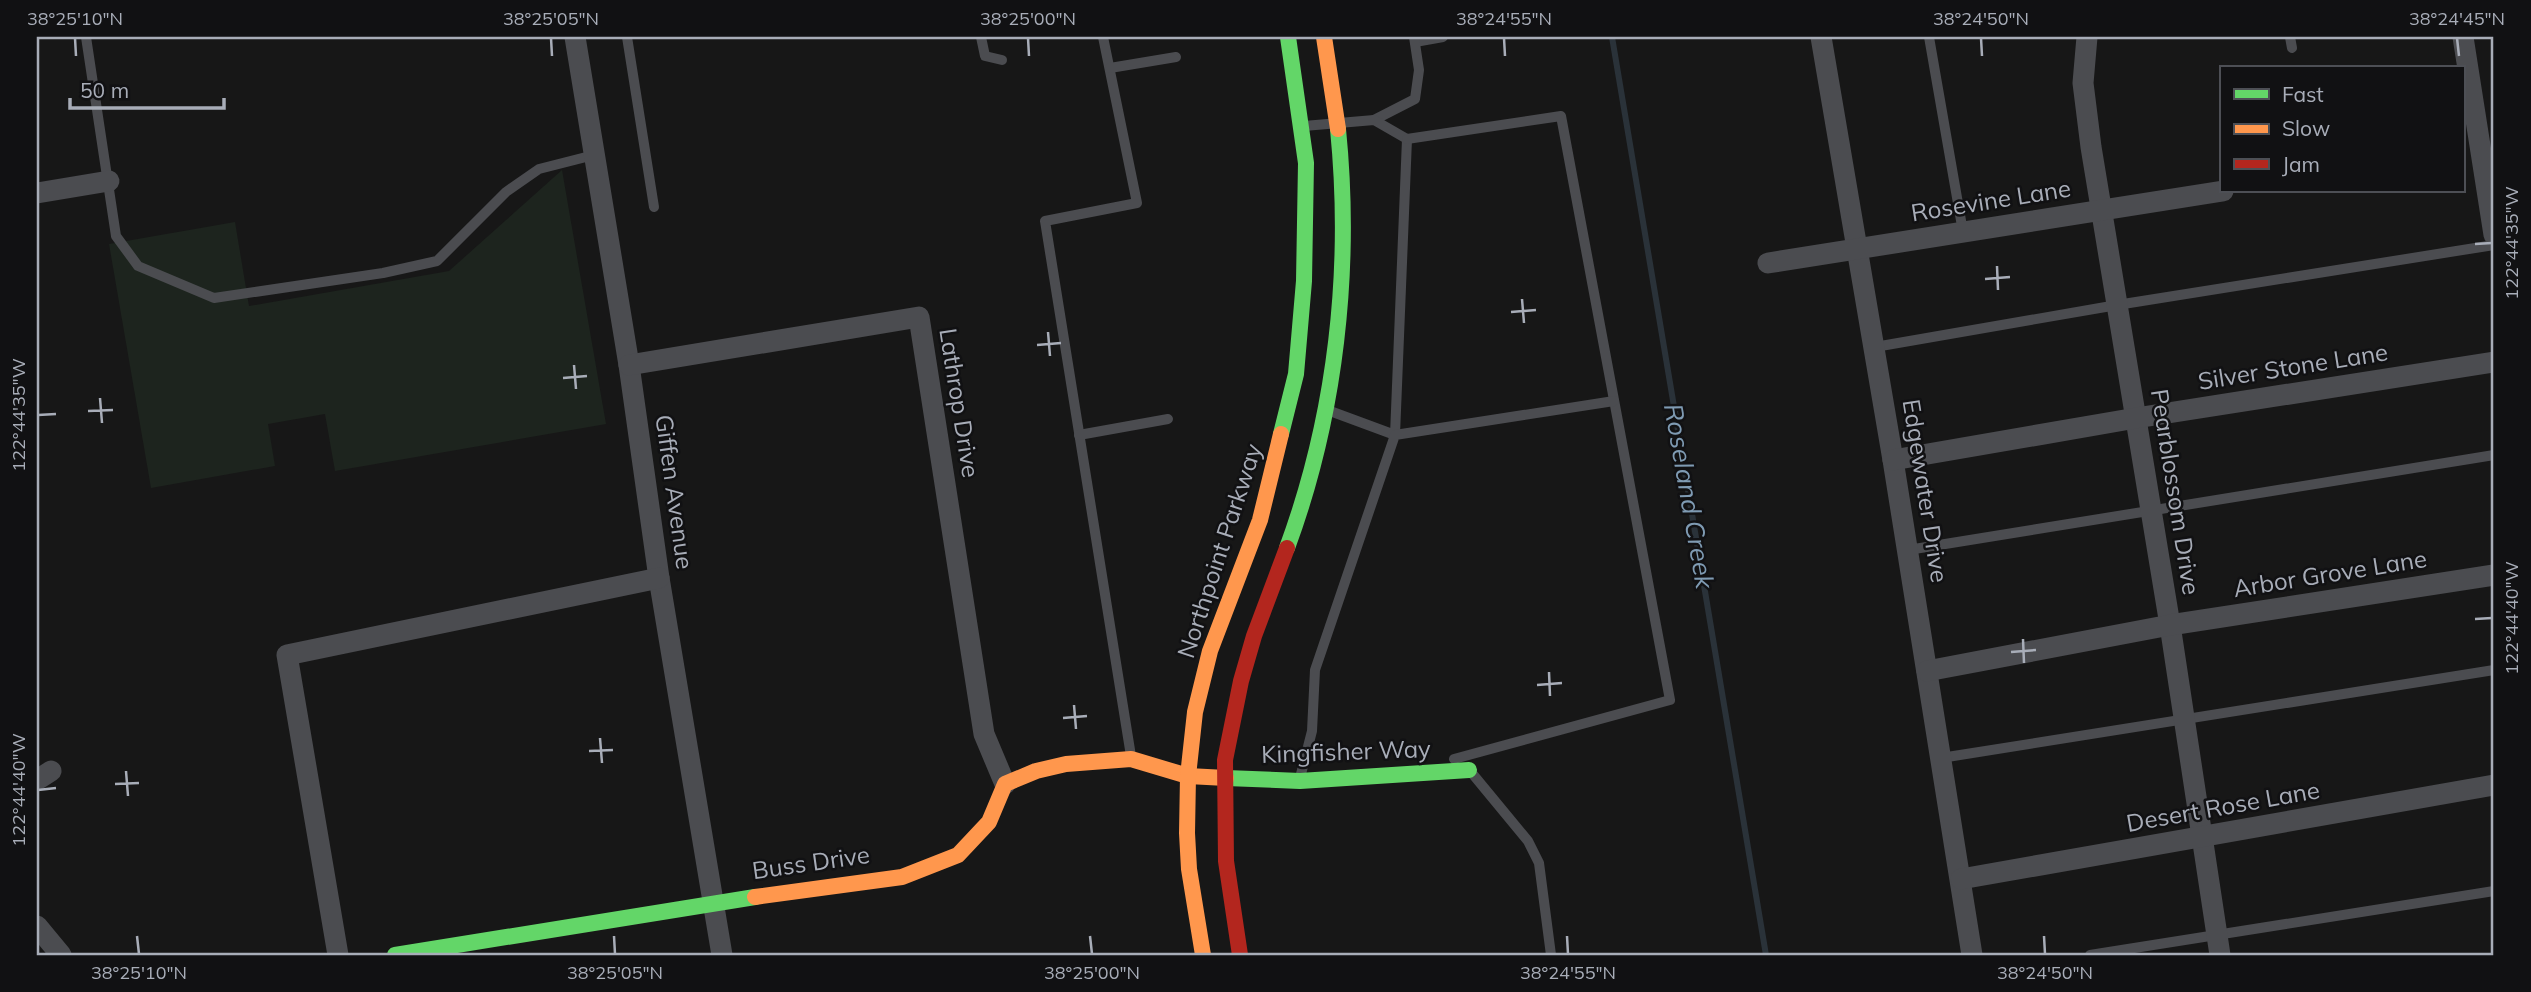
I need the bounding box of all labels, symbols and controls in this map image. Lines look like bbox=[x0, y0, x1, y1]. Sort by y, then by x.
text: 38°25'10"N bbox=[27, 7, 123, 30]
text: 38°25'05"N bbox=[503, 7, 599, 30]
text: 38°25'00"N bbox=[980, 7, 1076, 30]
text: 38°24'55"N bbox=[1456, 7, 1552, 30]
text: 38°24'50"N bbox=[1933, 7, 2029, 30]
text: 38°24'45"N bbox=[2409, 7, 2505, 30]
scale bar bbox=[70, 66, 224, 110]
legend bbox=[2220, 66, 2464, 192]
text: 50 m bbox=[80, 77, 129, 103]
text: Fast bbox=[2282, 81, 2324, 107]
text: Slow bbox=[2282, 115, 2330, 141]
text: Jam bbox=[2282, 151, 2320, 177]
street label: Rosevine Lane bbox=[1909, 173, 2073, 227]
text: 122°44'35"W bbox=[2500, 186, 2523, 300]
street label: Lathrop Drive bbox=[933, 326, 987, 480]
street label: Silver Stone Lane bbox=[2196, 336, 2390, 396]
text: 122°44'35"W bbox=[7, 358, 30, 472]
street label: Pearblossom Drive bbox=[2145, 387, 2207, 597]
street label: Edgewater Drive bbox=[1897, 397, 1955, 585]
water label: Roseland Creek bbox=[1657, 401, 1722, 592]
street label: Giffen Avenue bbox=[649, 413, 701, 571]
street label: Northpoint Parkway bbox=[1170, 439, 1268, 662]
street label: Arbor Grove Lane bbox=[2231, 543, 2429, 603]
text: 122°44'40"W bbox=[2500, 561, 2523, 675]
text: 122°44'40"W bbox=[7, 733, 30, 847]
street label: Kingfisher Way bbox=[1261, 733, 1431, 769]
street label: Desert Rose Lane bbox=[2124, 774, 2322, 838]
street label: Buss Drive bbox=[750, 839, 871, 885]
text: 38°25'10"N bbox=[91, 961, 187, 984]
text: 38°25'05"N bbox=[567, 961, 663, 984]
text: 38°25'00"N bbox=[1044, 961, 1140, 984]
text: 38°24'55"N bbox=[1520, 961, 1616, 984]
text: 38°24'50"N bbox=[1997, 961, 2093, 984]

